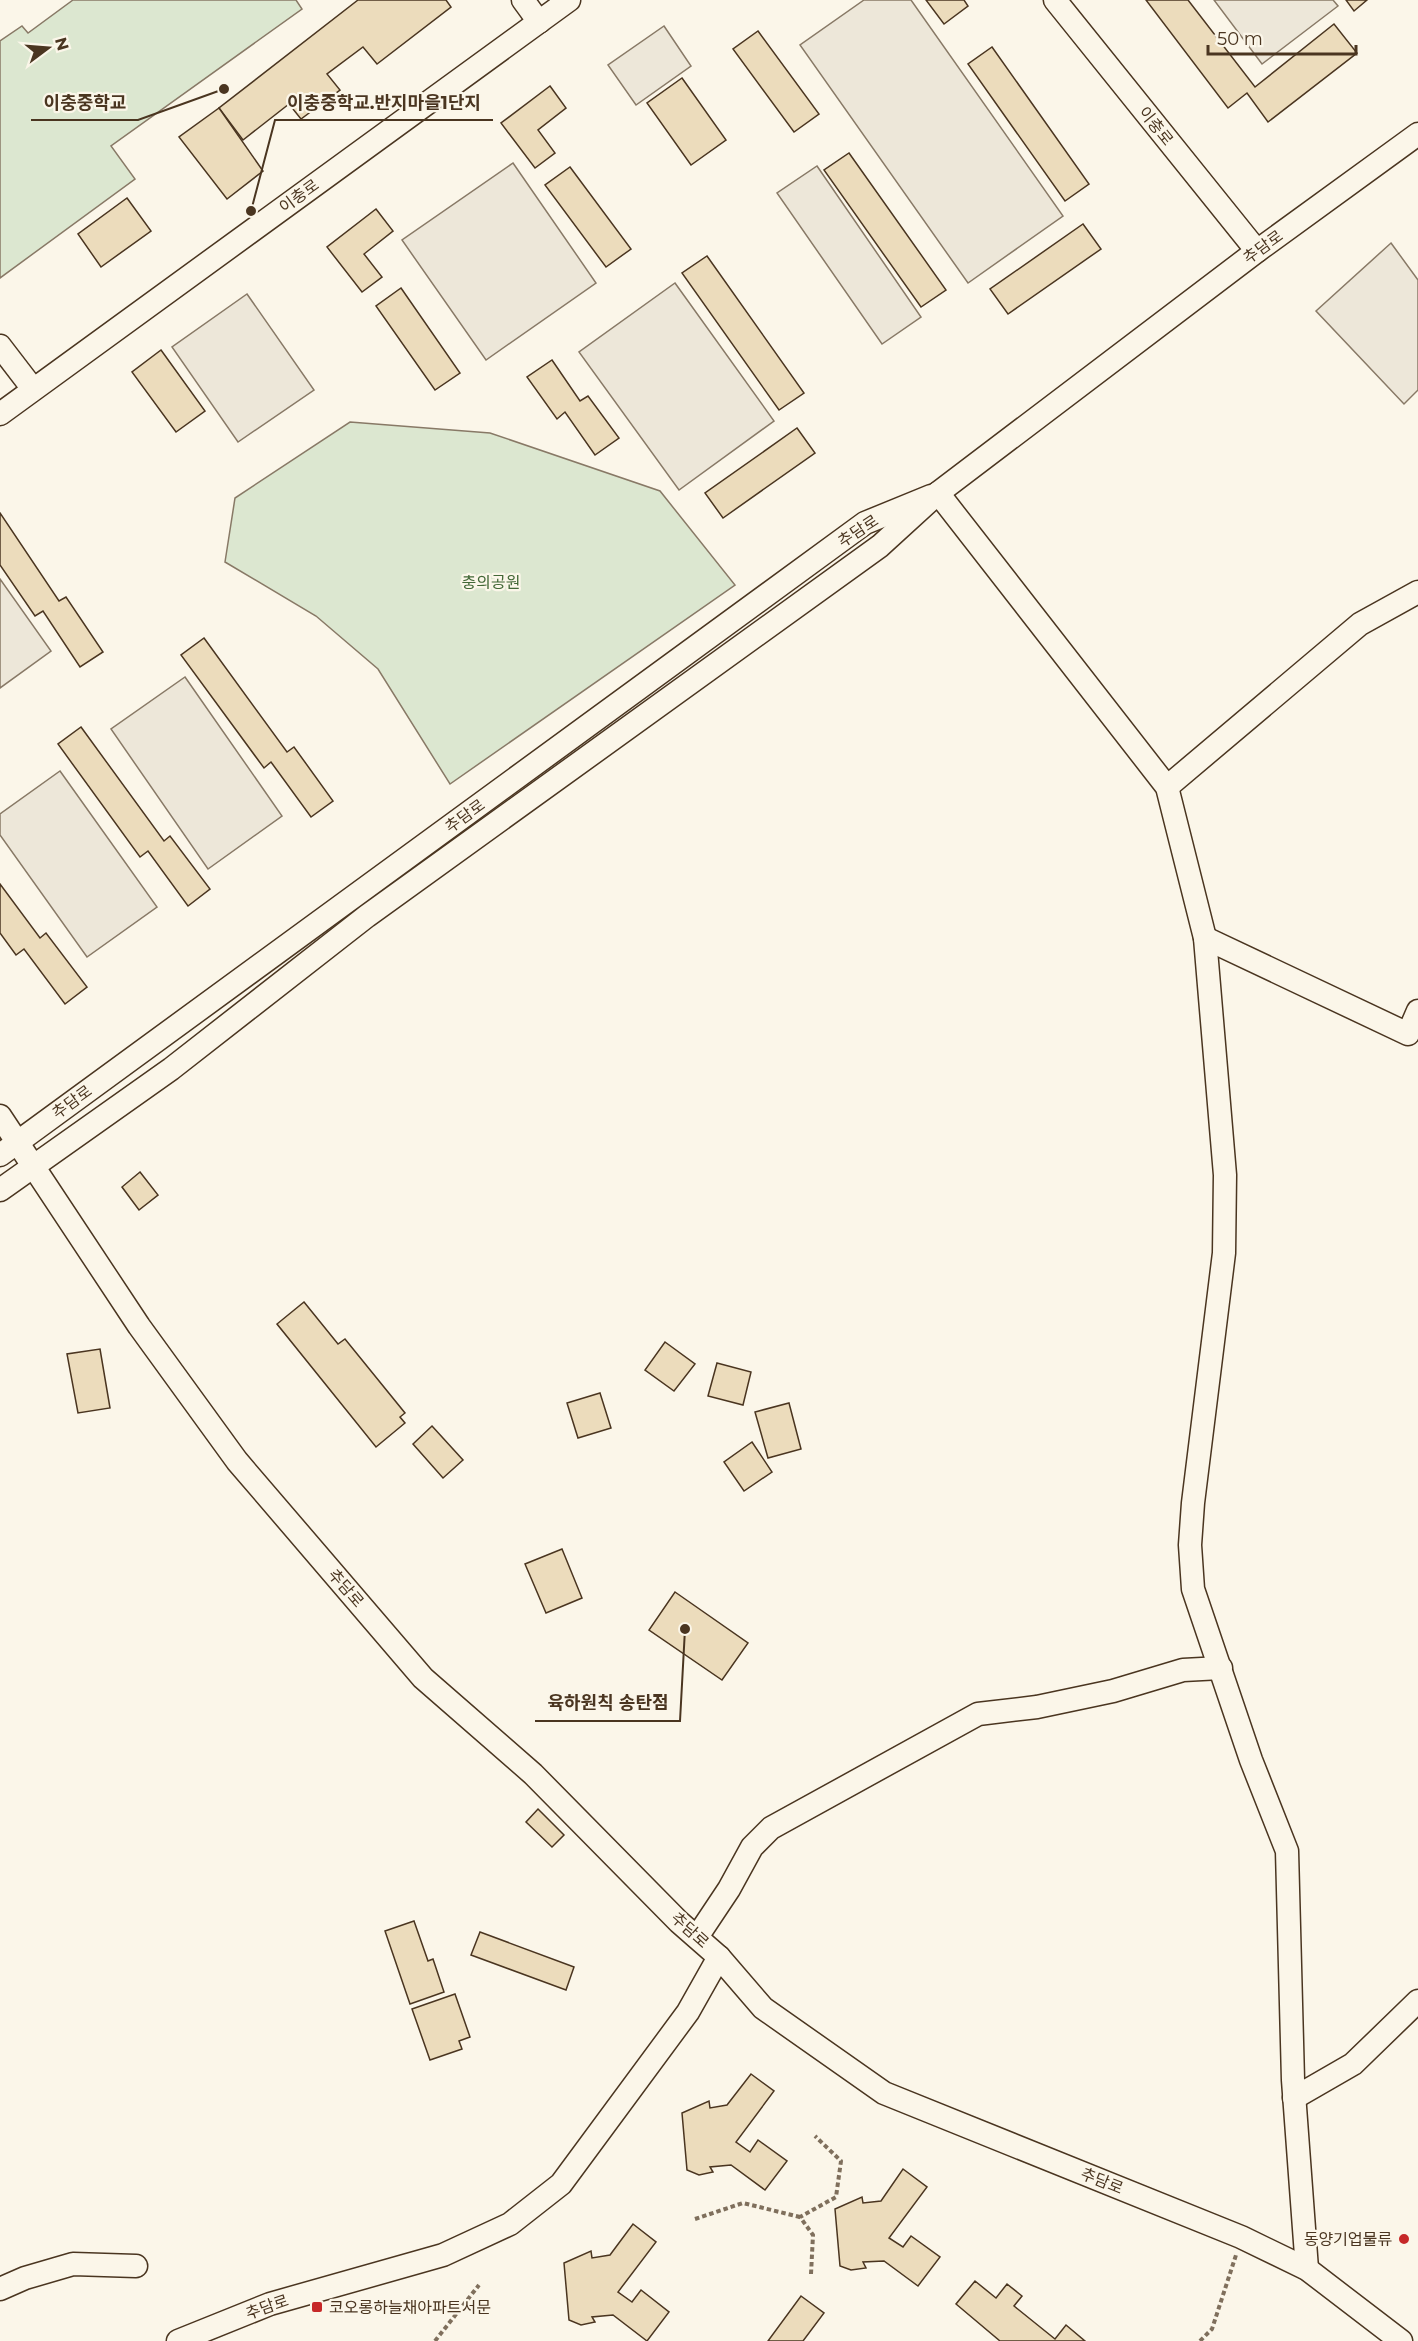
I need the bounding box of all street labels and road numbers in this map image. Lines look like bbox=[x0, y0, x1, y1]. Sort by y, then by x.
street label: 이충로 bbox=[1135, 103, 1177, 149]
street label: 이충로 bbox=[276, 175, 323, 217]
street label: 추담로 bbox=[1240, 226, 1287, 268]
street label: 추담로 bbox=[834, 511, 882, 551]
street label: 추담로 bbox=[442, 795, 489, 837]
street label: 추담로 bbox=[49, 1081, 96, 1123]
street label: 추담로 bbox=[324, 1565, 368, 1611]
street label: 추담로 bbox=[667, 1908, 713, 1952]
street label: 추담로 bbox=[1078, 2164, 1126, 2198]
street label: 추담로 bbox=[243, 2291, 291, 2323]

